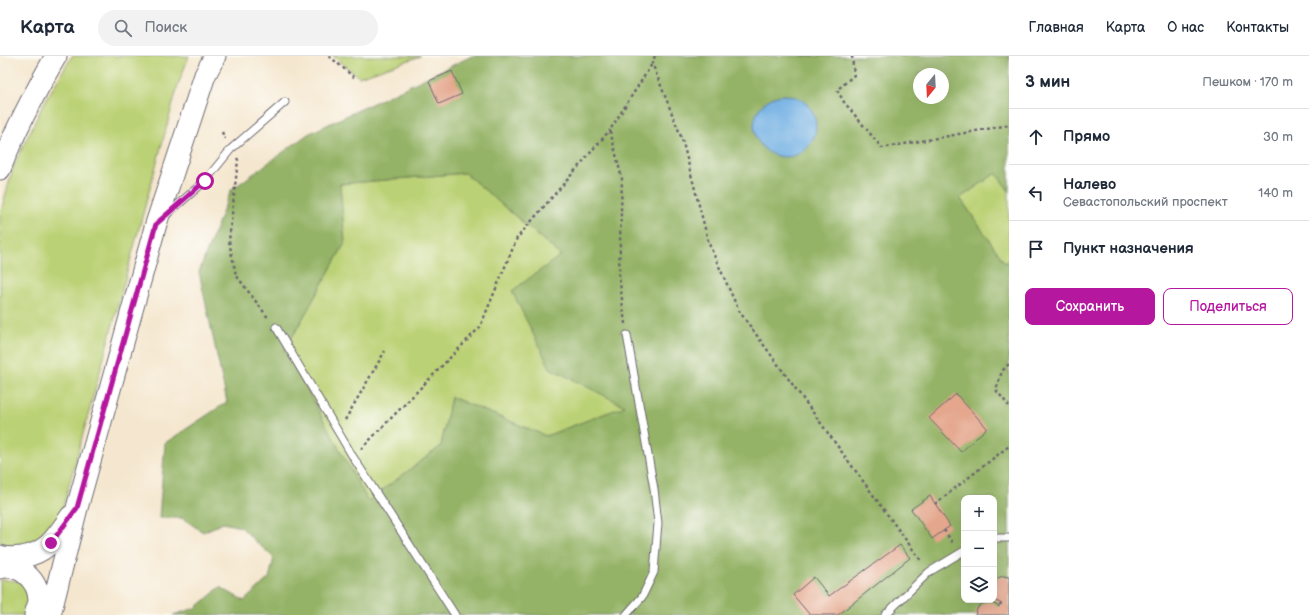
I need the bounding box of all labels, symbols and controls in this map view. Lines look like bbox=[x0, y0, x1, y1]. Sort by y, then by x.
search box bbox=[98, 10, 378, 46]
text: Карта bbox=[20, 16, 74, 39]
icon: search bbox=[112, 17, 134, 39]
text: Поиск bbox=[144, 18, 187, 37]
text: Главная bbox=[1029, 19, 1084, 36]
text: Карта bbox=[1106, 19, 1145, 36]
text: О нас bbox=[1167, 19, 1204, 36]
text: Контакты bbox=[1226, 19, 1289, 36]
north arrow bbox=[913, 68, 949, 104]
text: 3 мин bbox=[1025, 72, 1070, 92]
text: Пешком · 170 m bbox=[1202, 74, 1293, 90]
icon: ahead bbox=[1025, 126, 1047, 148]
text: Прямо bbox=[1063, 127, 1110, 146]
text: 30 m bbox=[1263, 129, 1293, 145]
route start bbox=[196, 172, 214, 190]
text: Налево bbox=[1063, 175, 1116, 194]
icon: left bbox=[1025, 182, 1047, 204]
text: 140 m bbox=[1258, 185, 1293, 201]
text: Севастопольский проспект bbox=[1063, 194, 1228, 210]
icon: arrive bbox=[1025, 238, 1047, 260]
text: Пункт назначения bbox=[1063, 239, 1194, 258]
button: Сохранить bbox=[1025, 288, 1155, 325]
button: Поделиться bbox=[1163, 288, 1293, 325]
map controls bbox=[961, 495, 997, 603]
button: + bbox=[961, 495, 997, 531]
button: − bbox=[961, 531, 997, 567]
route end bbox=[42, 534, 60, 552]
button: layers bbox=[961, 567, 997, 603]

